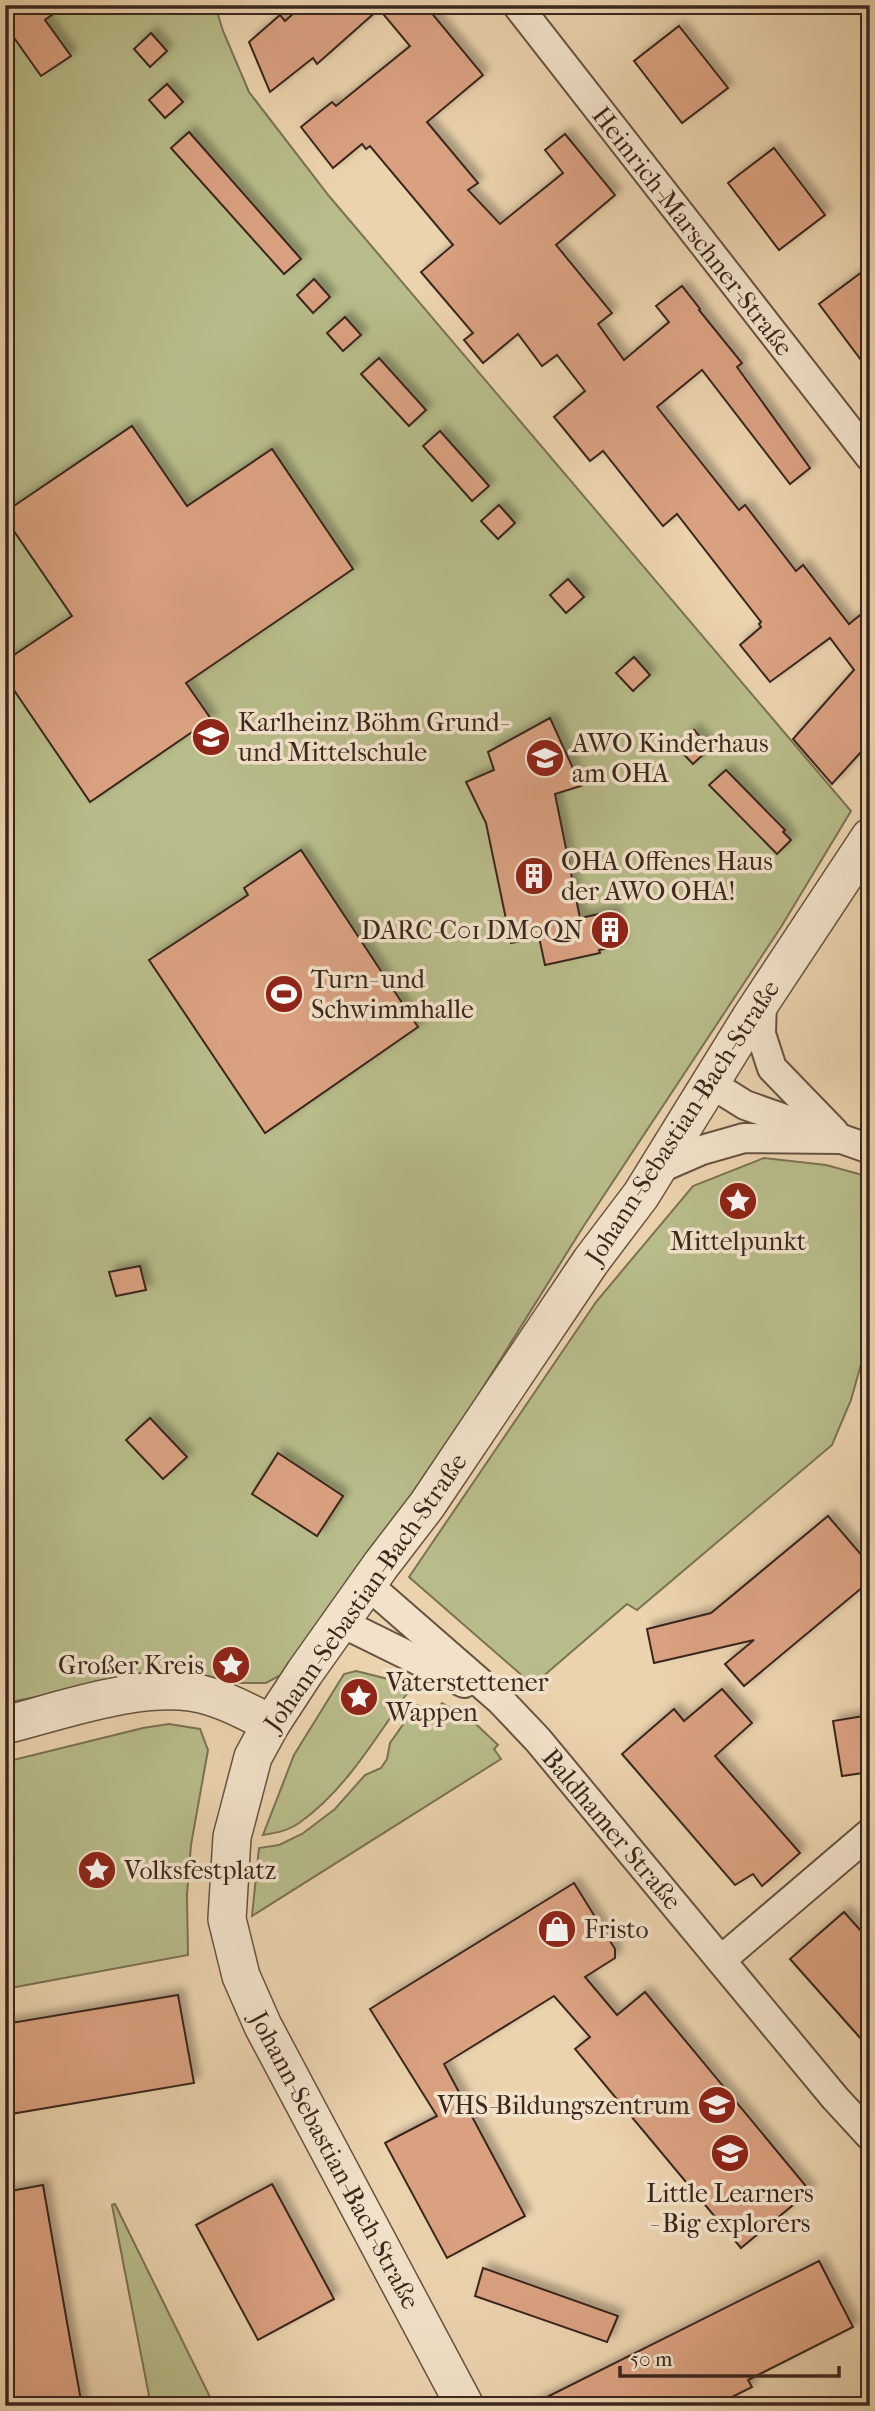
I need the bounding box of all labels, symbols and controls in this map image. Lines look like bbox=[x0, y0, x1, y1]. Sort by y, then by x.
street label: Heinrich-Marschner-Straße bbox=[586, 100, 800, 362]
place label: Karlheinz Böhm Grund- und Mittelschule bbox=[237, 707, 510, 768]
school or university icon: Karlheinz Böhm Grund- und Mittelschule bbox=[190, 716, 232, 758]
place label: AWO Kinderhaus am OHA bbox=[571, 728, 769, 789]
school or university icon: AWO Kinderhaus am OHA bbox=[524, 737, 566, 779]
place label: OHA Offenes Haus der AWO OHA! bbox=[561, 846, 773, 907]
building icon: OHA Offenes Haus der AWO OHA! bbox=[513, 855, 555, 897]
building icon: DARC-C01 DM0QN bbox=[589, 909, 631, 951]
place label: DARC-C01 DM0QN bbox=[361, 915, 583, 946]
place label: Turn- und Schwimmhalle bbox=[311, 964, 474, 1025]
sports icon: Turn- und Schwimmhalle bbox=[263, 973, 305, 1015]
street label: Johann-Sebastian-Bach-Straße bbox=[578, 974, 786, 1272]
place icon: Mittelpunkt bbox=[717, 1180, 759, 1222]
place label: Mittelpunkt bbox=[670, 1226, 807, 1257]
street label: Johann-Sebastian-Bach-Straße bbox=[256, 1447, 474, 1739]
place icon: Großer Kreis bbox=[210, 1644, 252, 1686]
place label: Großer Kreis bbox=[58, 1650, 204, 1681]
place label: Vaterstettener Wappen bbox=[385, 1667, 549, 1728]
place icon: Vaterstettener Wappen bbox=[338, 1676, 380, 1718]
street label: Baldhamer Straße bbox=[535, 1743, 688, 1916]
place icon: Volksfestplatz bbox=[76, 1849, 118, 1891]
place label: Volksfestplatz bbox=[123, 1855, 276, 1886]
shop icon: Fristo bbox=[536, 1908, 578, 1950]
place label: Fristo bbox=[584, 1914, 649, 1945]
street label: Johann-Sebastian-Bach-Straße bbox=[242, 2004, 426, 2314]
school or university icon: VHS-Bildungszentrum bbox=[696, 2084, 738, 2126]
place label: VHS-Bildungszentrum bbox=[436, 2090, 690, 2121]
school or university icon: Little Learners - Big explorers bbox=[709, 2132, 751, 2174]
place label: Little Learners - Big explorers bbox=[646, 2178, 814, 2239]
scale bar bbox=[620, 2334, 838, 2378]
text: 50 m bbox=[630, 2347, 673, 2371]

